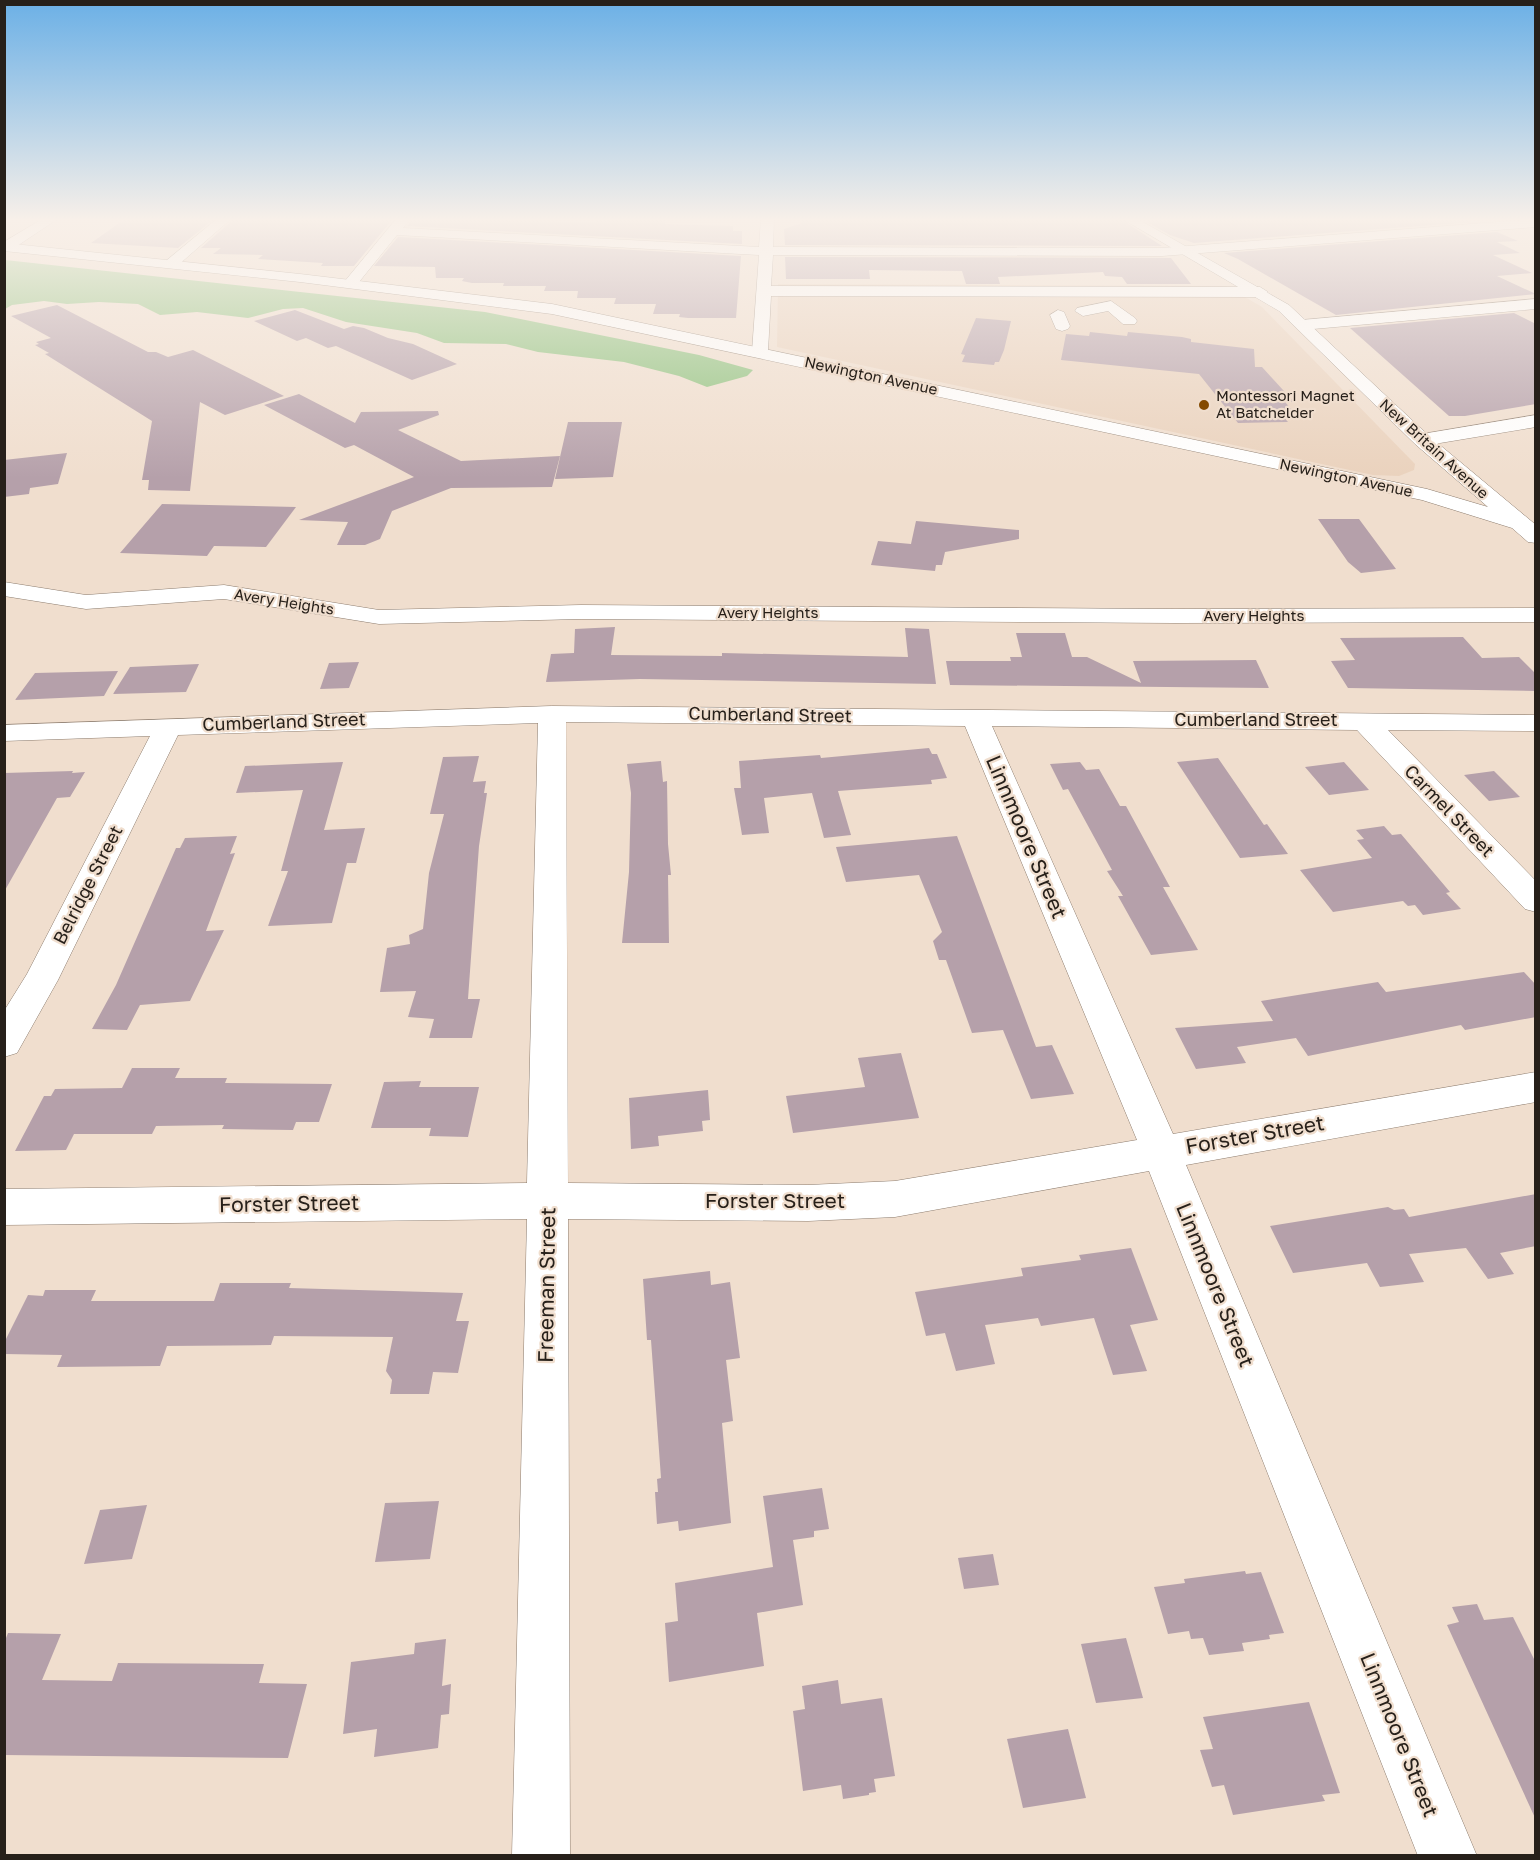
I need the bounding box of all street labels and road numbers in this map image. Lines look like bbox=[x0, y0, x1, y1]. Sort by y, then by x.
street label: Newington Avenue bbox=[803, 352, 940, 398]
street label: New Britain Avenue bbox=[1377, 395, 1493, 502]
street label: Newington Avenue bbox=[1278, 454, 1415, 500]
street label: Avery Heights bbox=[233, 584, 335, 618]
street label: Avery Heights bbox=[718, 603, 818, 621]
street label: Avery Heights bbox=[1204, 606, 1304, 624]
street label: Cumberland Street bbox=[688, 702, 852, 726]
street label: Cumberland Street bbox=[202, 707, 366, 735]
street label: Cumberland Street bbox=[1174, 708, 1338, 730]
street label: Linnmoore Street bbox=[981, 751, 1073, 922]
street label: Carmel Street bbox=[1400, 760, 1499, 861]
street label: Belridge Street bbox=[48, 821, 127, 948]
street label: Forster Street bbox=[1183, 1109, 1326, 1159]
street label: Forster Street bbox=[705, 1187, 845, 1213]
street label: Forster Street bbox=[219, 1189, 359, 1217]
street label: Linnmoore Street bbox=[1171, 1199, 1261, 1371]
street label: Freeman Street bbox=[532, 1207, 560, 1363]
street label: Linnmoore Street bbox=[1355, 1649, 1445, 1821]

